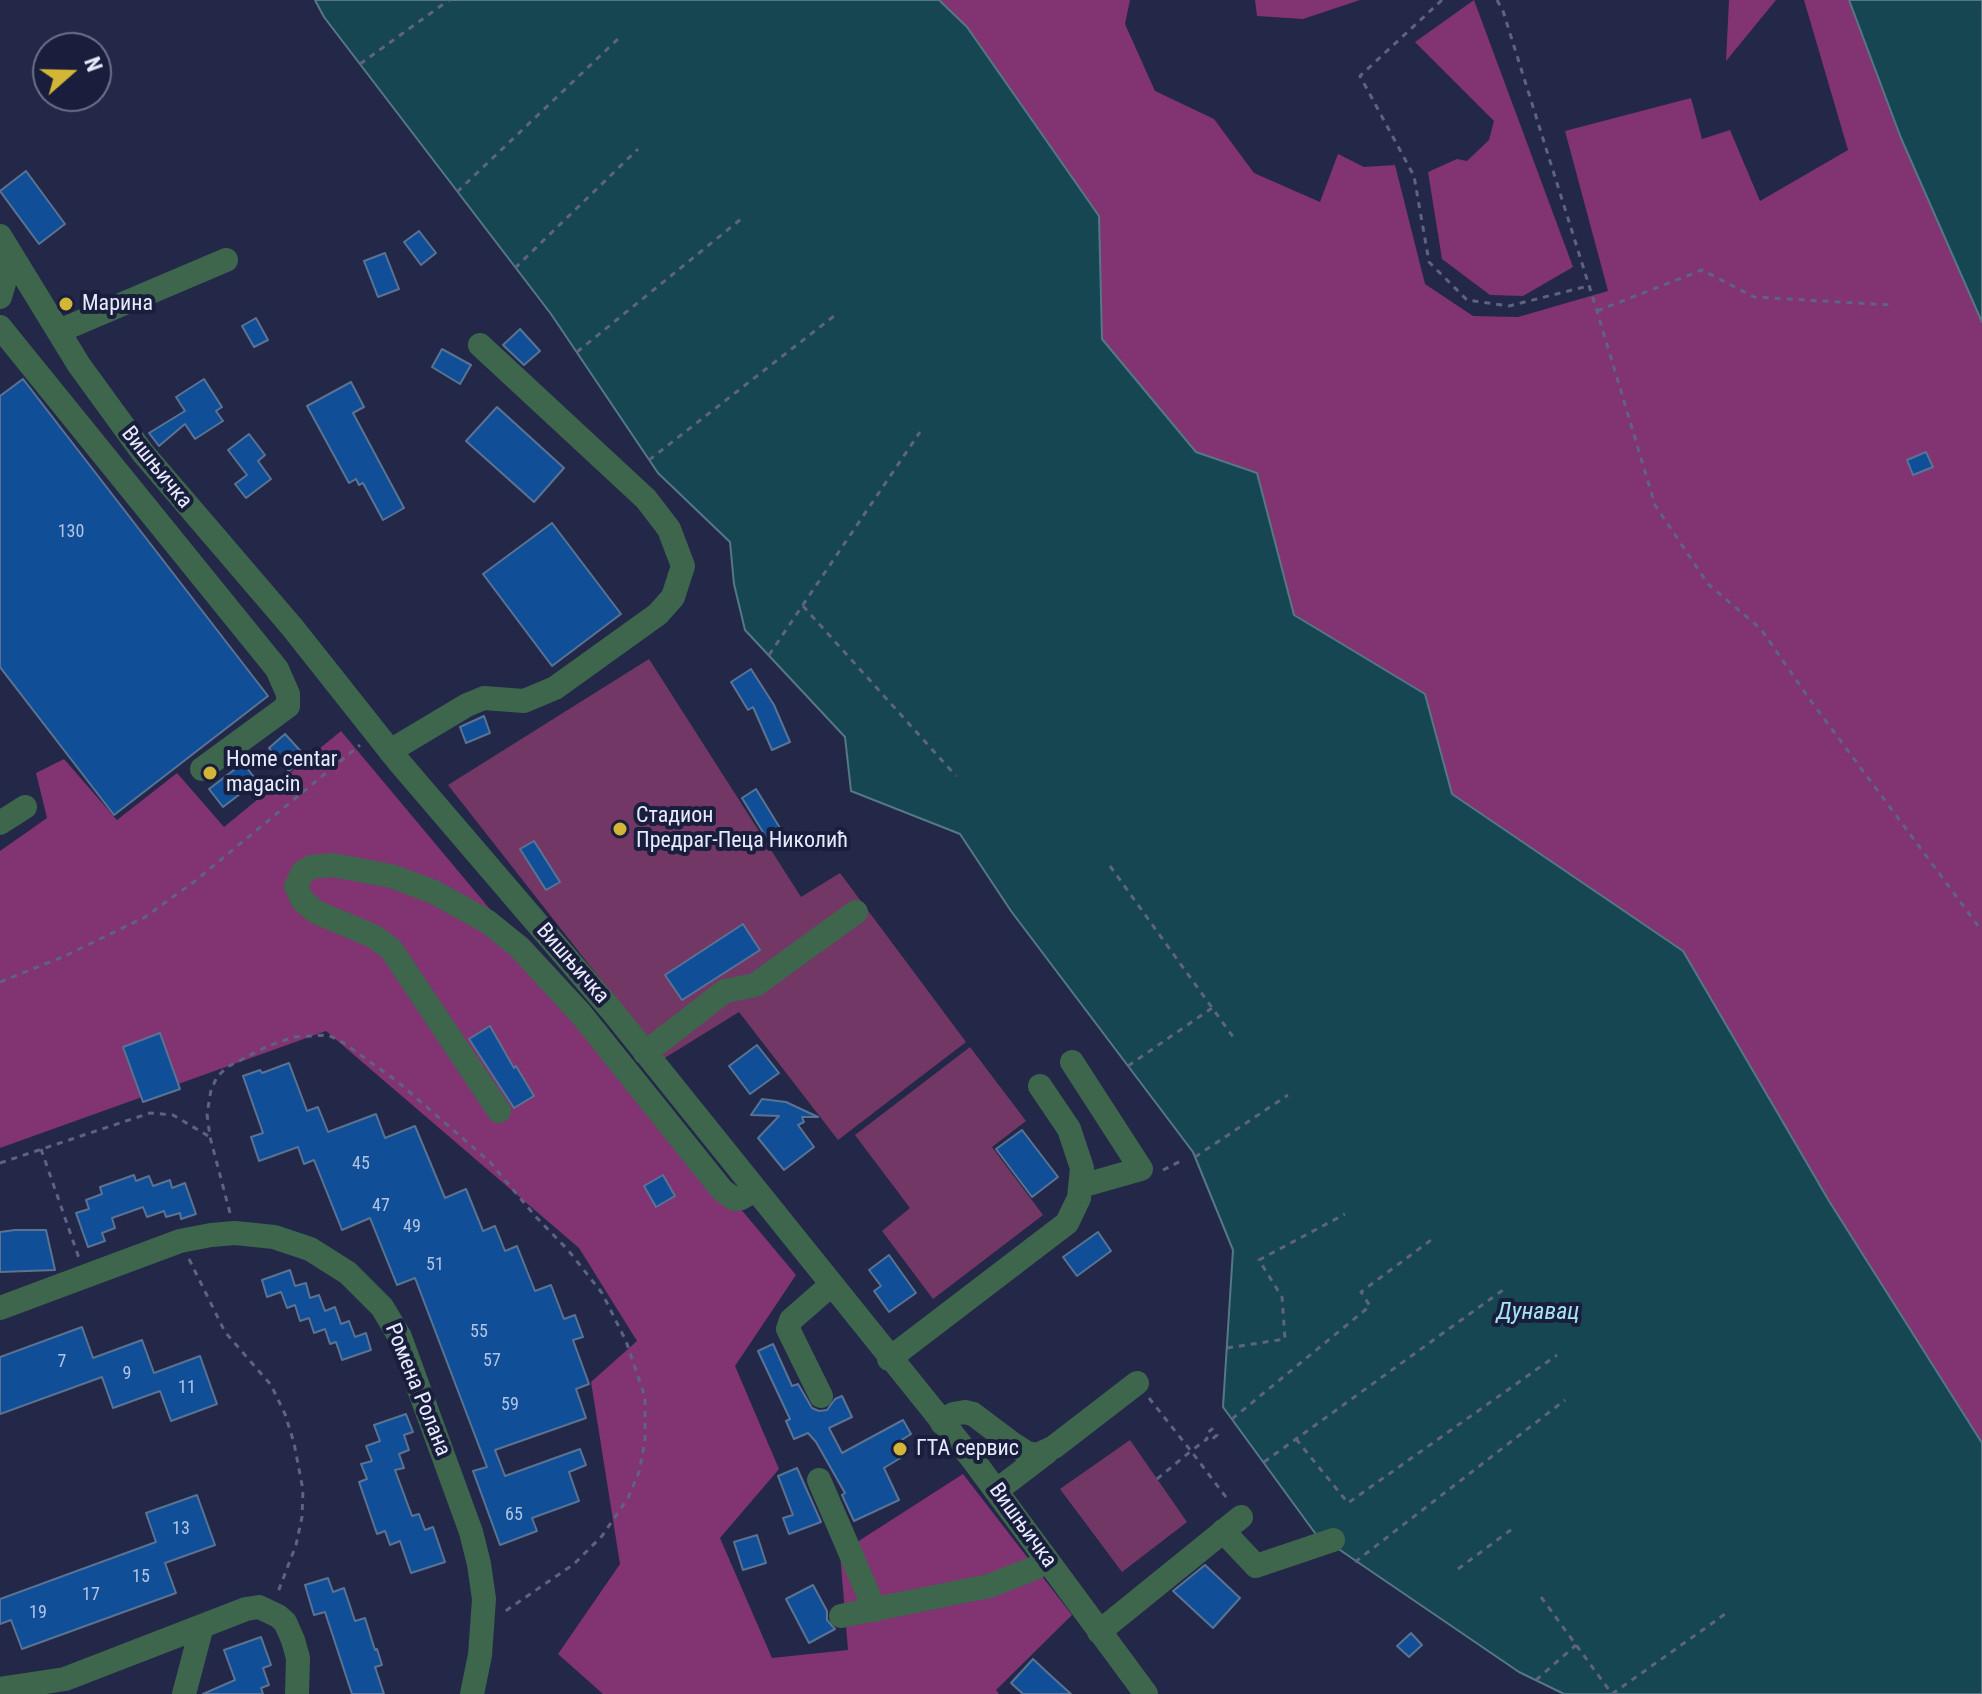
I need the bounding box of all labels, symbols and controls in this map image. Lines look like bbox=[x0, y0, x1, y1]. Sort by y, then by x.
north arrow bbox=[32, 32, 112, 112]
text: N bbox=[79, 54, 107, 75]
place label: Марина bbox=[82, 291, 153, 317]
marker: Марина bbox=[57, 295, 75, 313]
street label: Вишњичка bbox=[115, 422, 197, 514]
house number: 130 bbox=[58, 521, 84, 543]
place label: Home centar magacin bbox=[226, 747, 337, 798]
marker: Home centar magacin bbox=[201, 764, 219, 782]
place label: Стадион Предраг-Пеца Николић bbox=[636, 803, 848, 854]
marker: Стадион Предраг-Пеца Николић bbox=[611, 820, 629, 838]
street label: Вишњичка bbox=[530, 918, 614, 1010]
house number: 45 bbox=[352, 1153, 370, 1175]
house number: 47 bbox=[372, 1195, 390, 1217]
house number: 49 bbox=[403, 1216, 421, 1238]
house number: 51 bbox=[426, 1254, 444, 1276]
water label: Дунавац bbox=[1496, 1299, 1580, 1327]
street label: Ромена Ролана bbox=[378, 1320, 456, 1460]
house number: 55 bbox=[470, 1321, 488, 1343]
house number: 57 bbox=[483, 1350, 501, 1372]
house number: 7 bbox=[58, 1351, 66, 1373]
house number: 9 bbox=[123, 1363, 131, 1385]
house number: 11 bbox=[178, 1377, 196, 1399]
house number: 59 bbox=[501, 1394, 519, 1416]
place label: ГТА сервис bbox=[916, 1436, 1019, 1462]
marker: ГТА сервис bbox=[891, 1440, 909, 1458]
street label: Вишњичка bbox=[983, 1479, 1061, 1573]
house number: 65 bbox=[505, 1504, 523, 1526]
house number: 13 bbox=[172, 1518, 190, 1540]
house number: 15 bbox=[132, 1566, 150, 1588]
house number: 17 bbox=[82, 1584, 100, 1606]
house number: 19 bbox=[29, 1602, 47, 1624]

